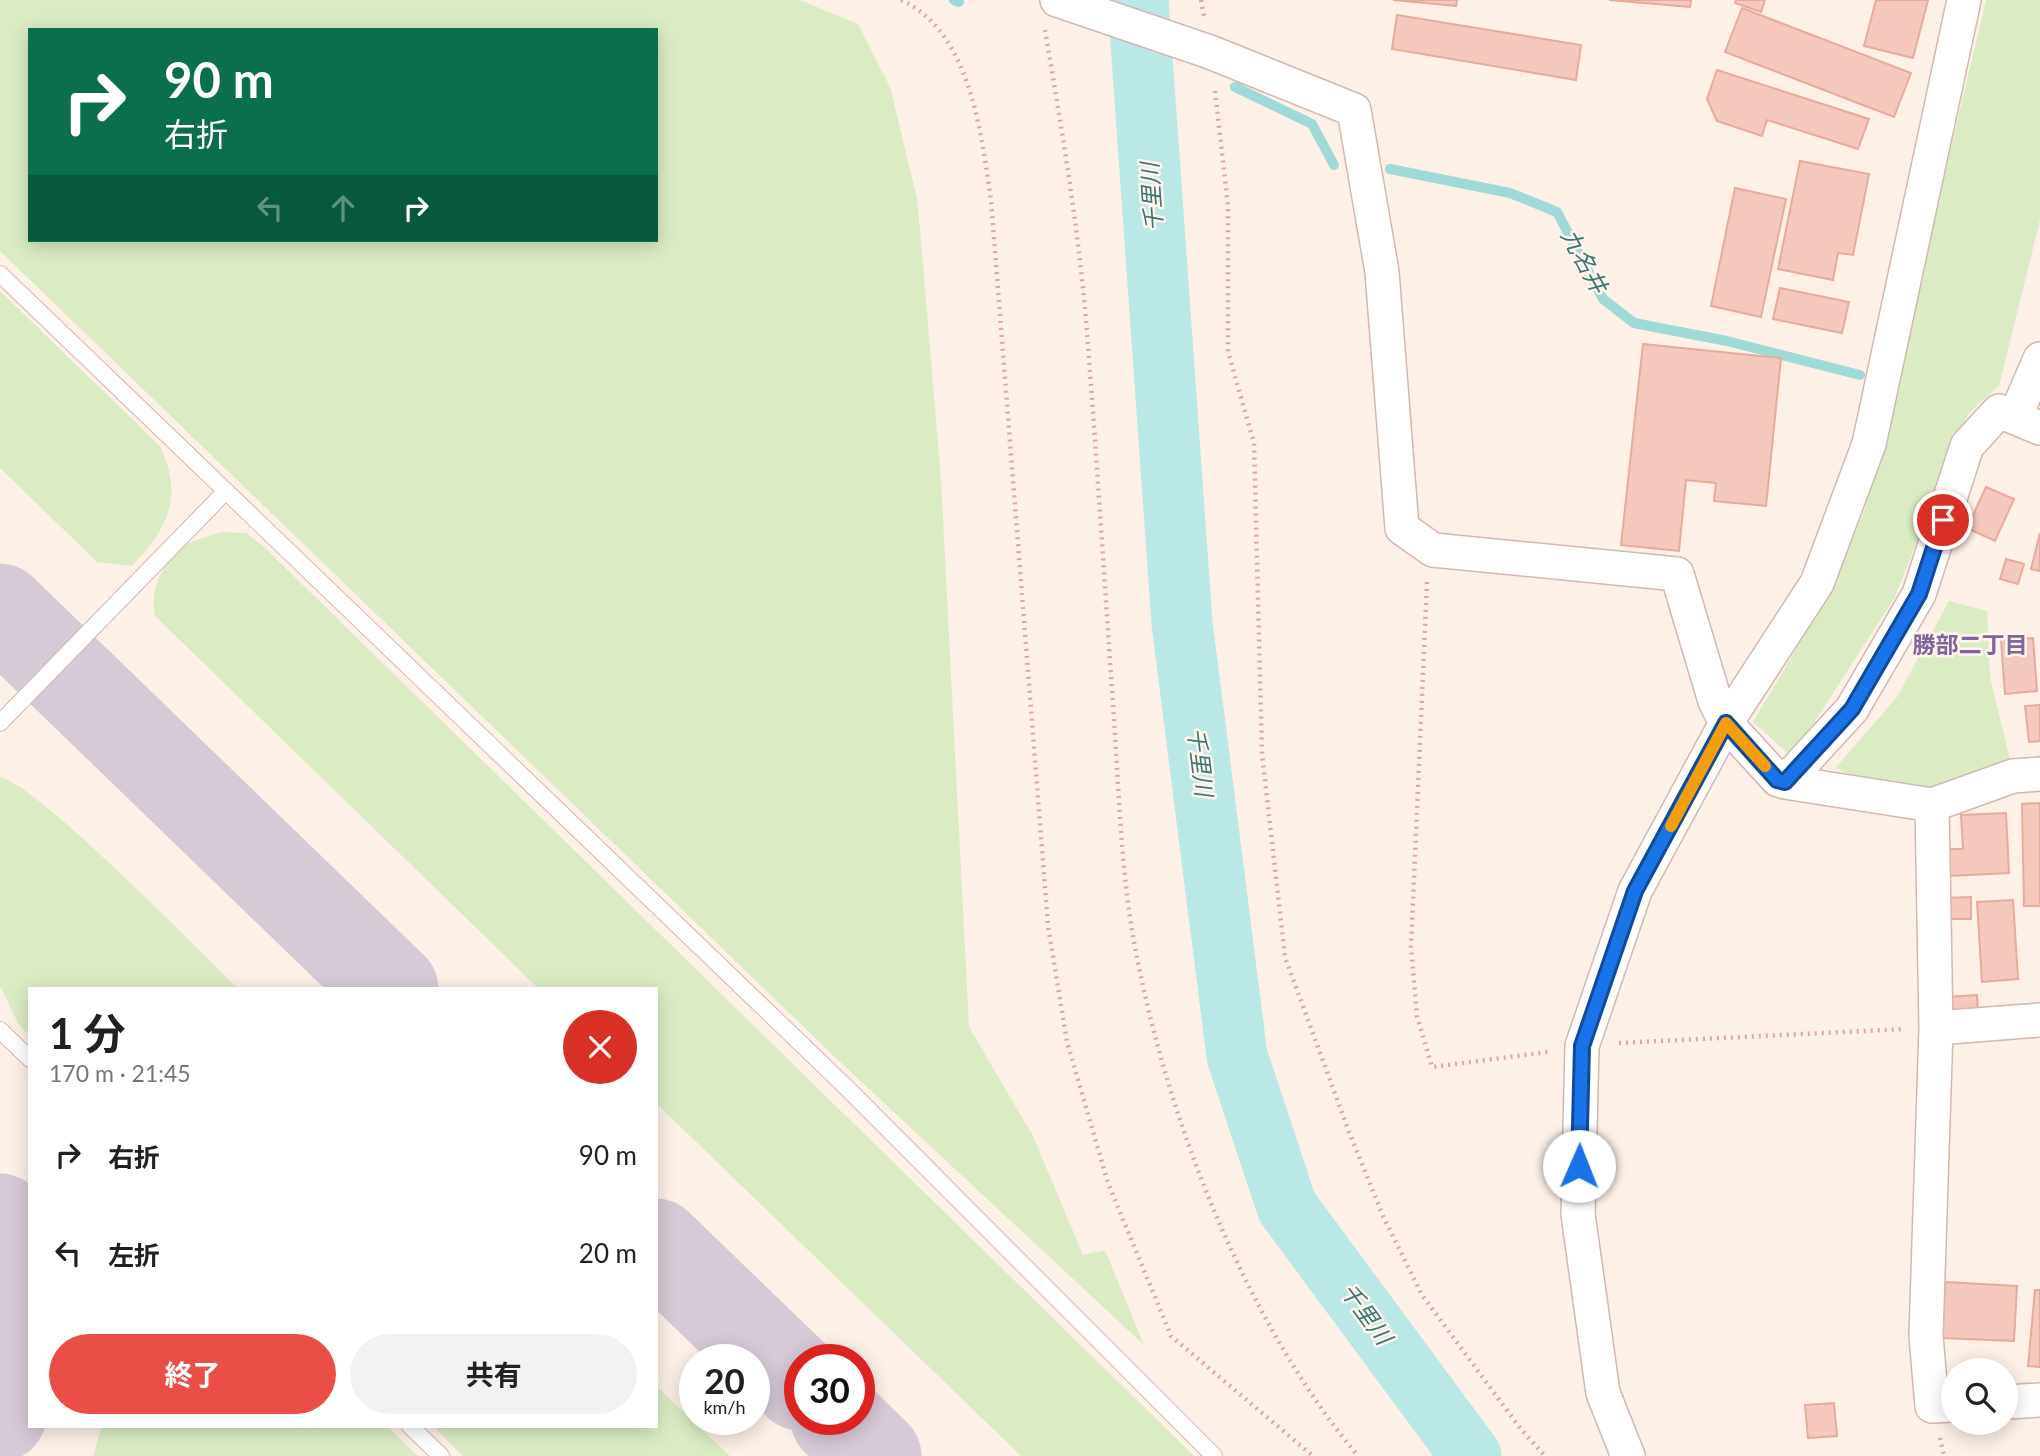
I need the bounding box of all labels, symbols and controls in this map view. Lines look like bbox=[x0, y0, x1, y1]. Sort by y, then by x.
text: 90 m bbox=[164, 50, 274, 108]
icon: right bbox=[49, 56, 140, 147]
text: 右折 bbox=[164, 114, 228, 153]
water label: 千里川 bbox=[1134, 159, 1167, 232]
icon: left bbox=[251, 189, 289, 227]
icon: ahead bbox=[324, 189, 362, 227]
icon: right bbox=[397, 189, 435, 227]
water label: 九名井 bbox=[1556, 224, 1615, 299]
pin bbox=[1913, 490, 1973, 550]
icon: arrive bbox=[1924, 501, 1962, 539]
district label: 勝部二丁目 bbox=[1913, 630, 2028, 658]
water label: 千里川 bbox=[1183, 726, 1219, 801]
text: 1 分 bbox=[49, 1008, 126, 1058]
button: close bbox=[563, 1010, 637, 1084]
text: 170 m · 21:45 bbox=[49, 1059, 191, 1087]
position arrow bbox=[1542, 1129, 1616, 1203]
icon: right bbox=[49, 1136, 87, 1174]
text: 90 m bbox=[579, 1139, 637, 1171]
text: 右折 bbox=[108, 1141, 160, 1173]
icon: left bbox=[49, 1234, 87, 1272]
text: 20 m bbox=[579, 1237, 637, 1269]
text: 左折 bbox=[108, 1239, 160, 1271]
water label: 千里川 bbox=[1335, 1277, 1400, 1352]
button: 終了 bbox=[49, 1334, 336, 1414]
button: 共有 bbox=[350, 1334, 637, 1414]
speed limit sign: 30 bbox=[784, 1344, 875, 1435]
map controls bbox=[1941, 1358, 2018, 1435]
button: search bbox=[1941, 1358, 2018, 1435]
text: 20 bbox=[704, 1359, 745, 1401]
text: km/h bbox=[703, 1396, 746, 1418]

